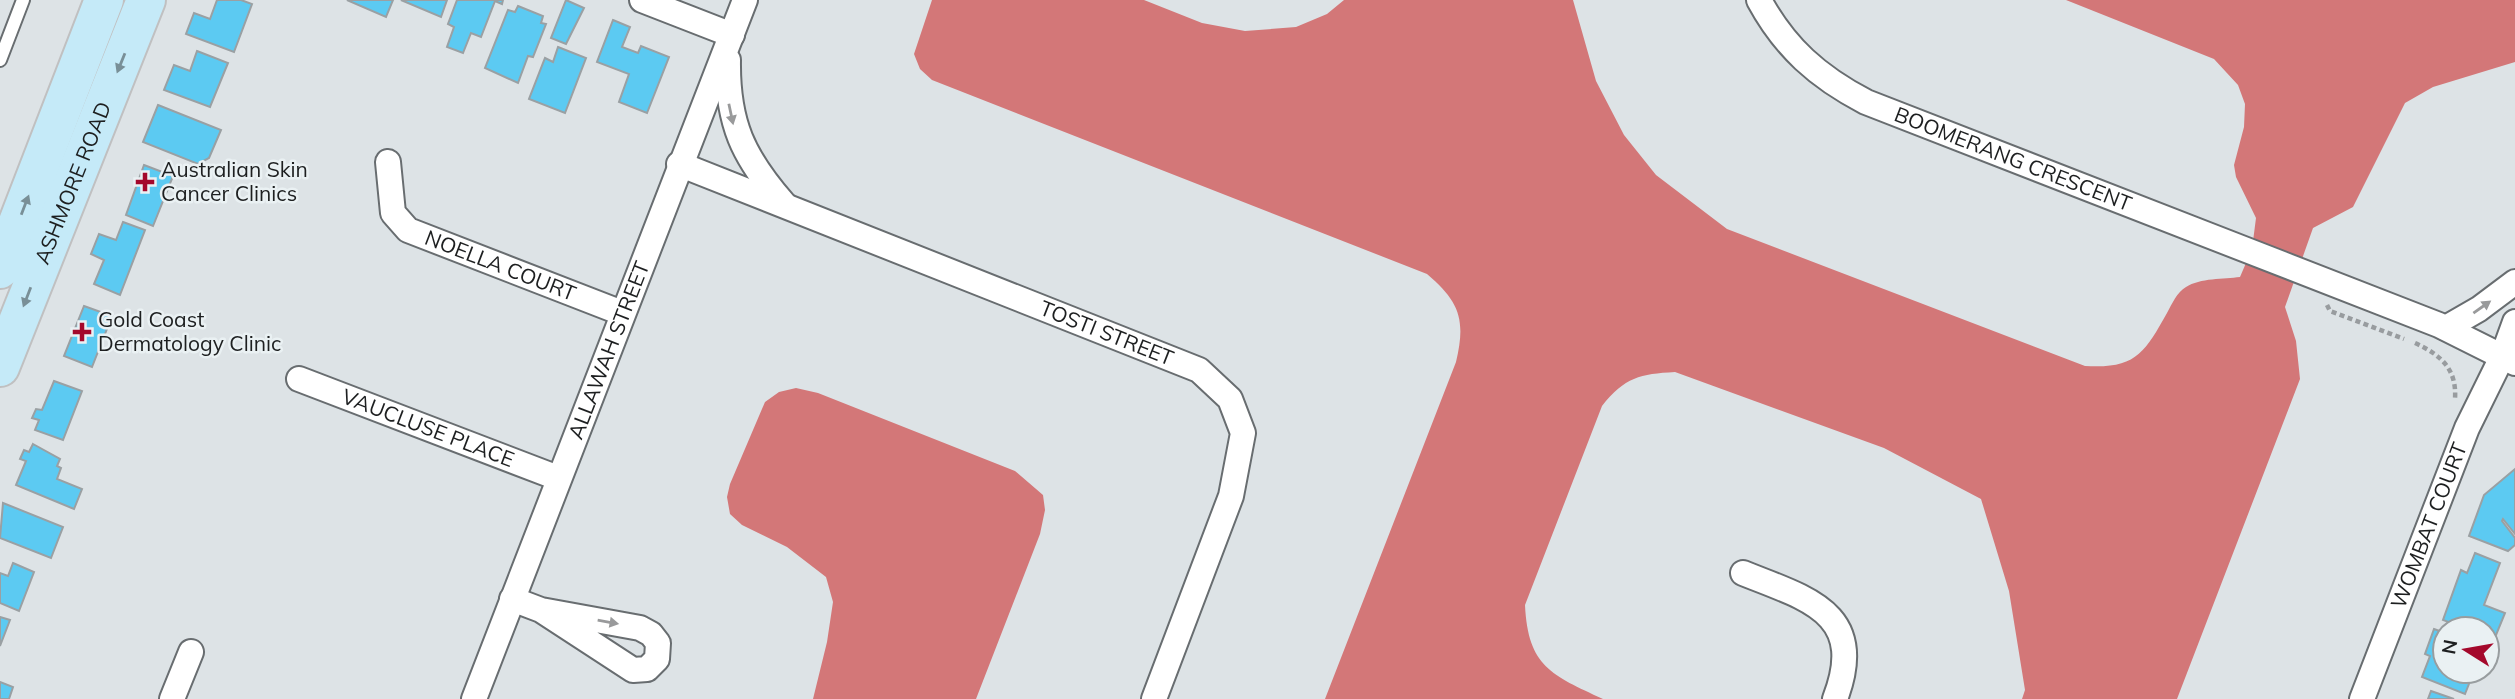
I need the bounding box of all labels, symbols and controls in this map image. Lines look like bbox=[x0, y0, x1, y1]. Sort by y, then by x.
one-way arrow bbox=[115, 53, 126, 74]
street label: ASHMORE ROAD bbox=[28, 98, 116, 268]
street label: BOOMERANG CRESCENT bbox=[1891, 100, 2136, 216]
one-way arrow bbox=[726, 103, 737, 125]
place label: Australian Skin Cancer Clinics bbox=[161, 156, 308, 206]
marker: Australian Skin Cancer Clinics bbox=[135, 172, 155, 192]
one-way arrow bbox=[19, 195, 30, 216]
street label: NOELLA COURT bbox=[421, 224, 580, 306]
street label: ALLAWAH STREET bbox=[562, 257, 655, 443]
one-way arrow bbox=[21, 287, 32, 308]
street label: TOSTI STREET bbox=[1036, 294, 1178, 371]
one-way arrow bbox=[2473, 300, 2491, 314]
place label: Gold Coast Dermatology Clinic bbox=[98, 306, 281, 356]
marker: Gold Coast Dermatology Clinic bbox=[72, 322, 92, 342]
street label: VAUCLUSE PLACE bbox=[338, 383, 518, 472]
street label: WOMBAT COURT bbox=[2384, 438, 2472, 612]
north arrow bbox=[2431, 615, 2501, 685]
one-way arrow bbox=[597, 617, 619, 628]
text: N bbox=[2436, 637, 2462, 656]

